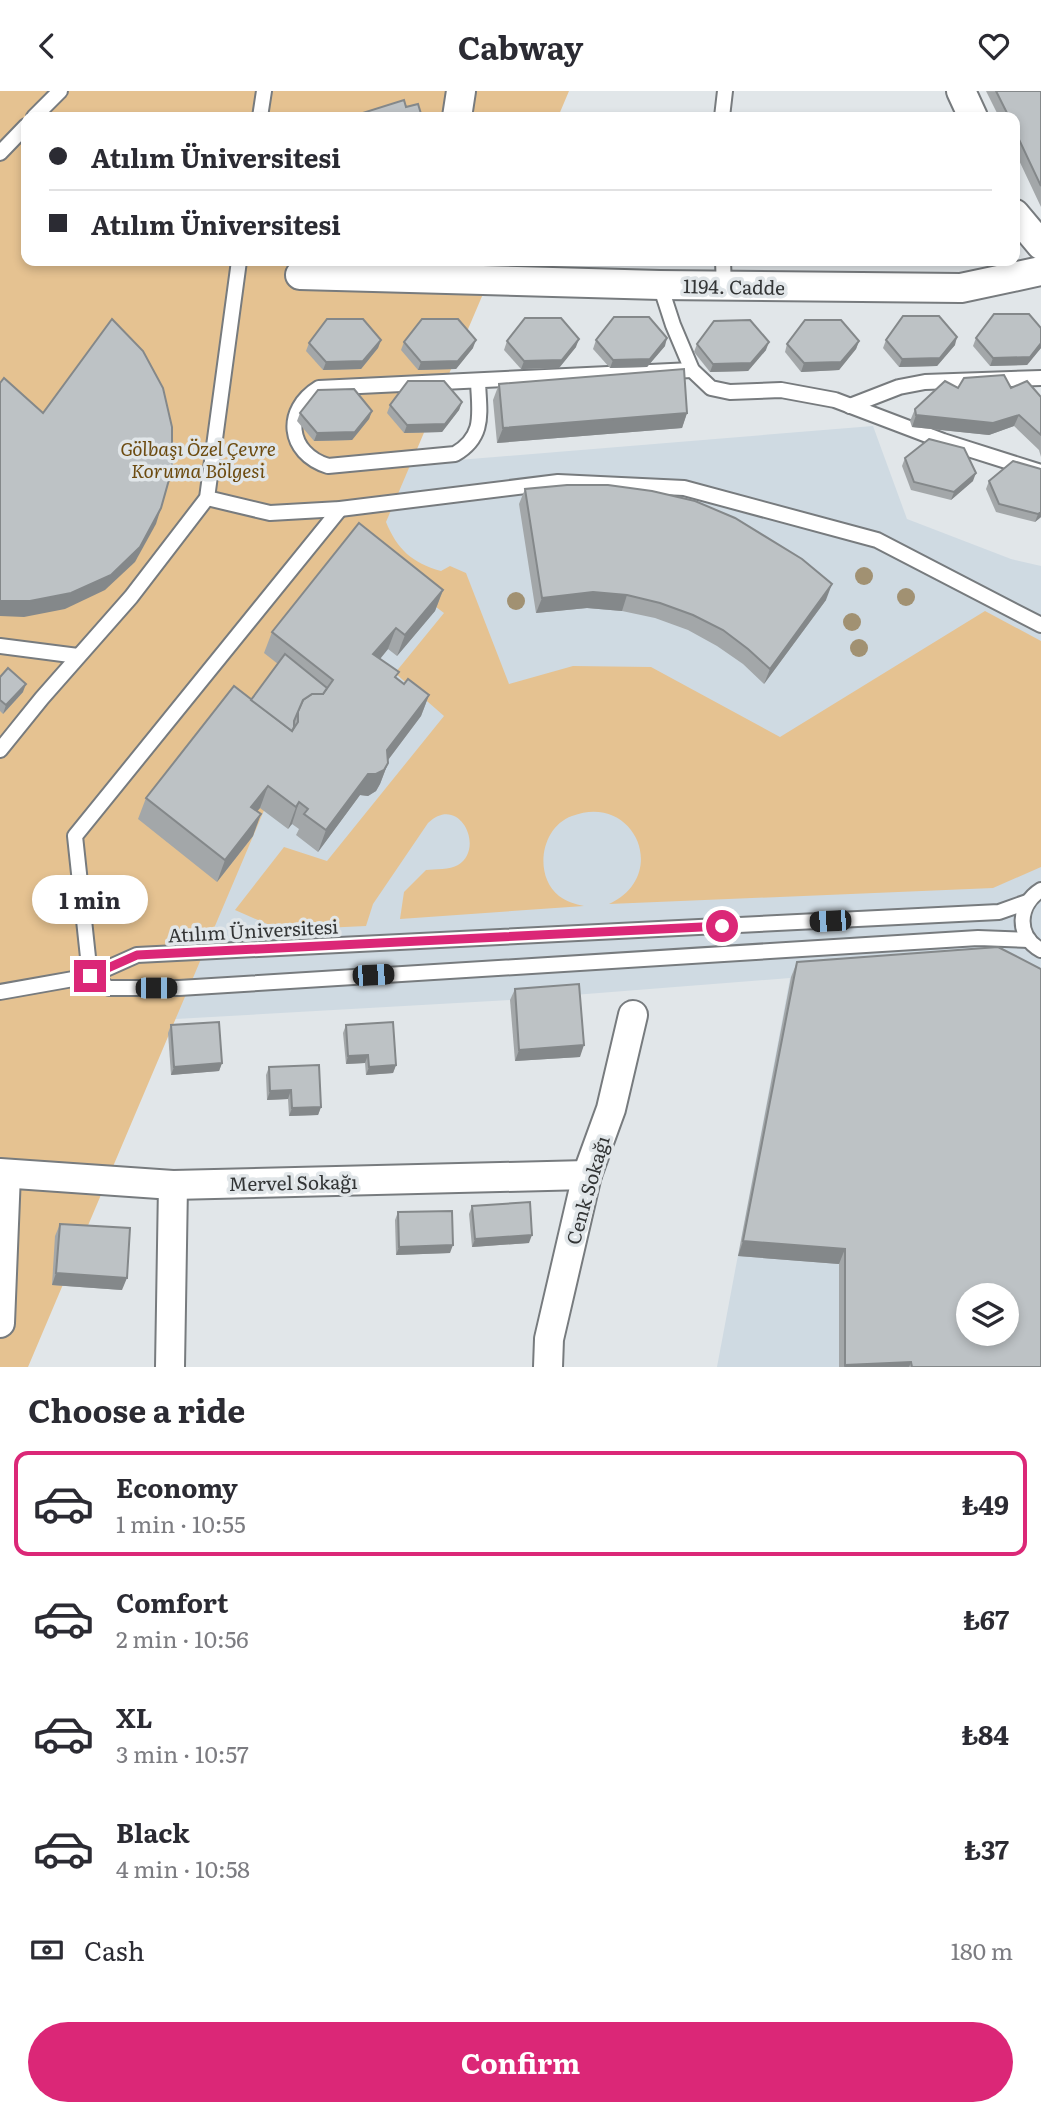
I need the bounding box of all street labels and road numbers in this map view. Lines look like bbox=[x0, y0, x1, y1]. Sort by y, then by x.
street label: 1194. Cadde bbox=[683, 271, 785, 301]
street label: Atılım Üniversitesi bbox=[167, 912, 339, 948]
street label: Cenk Sokağı bbox=[558, 1132, 616, 1248]
street label: Mervel Sokağı bbox=[228, 1167, 358, 1197]

